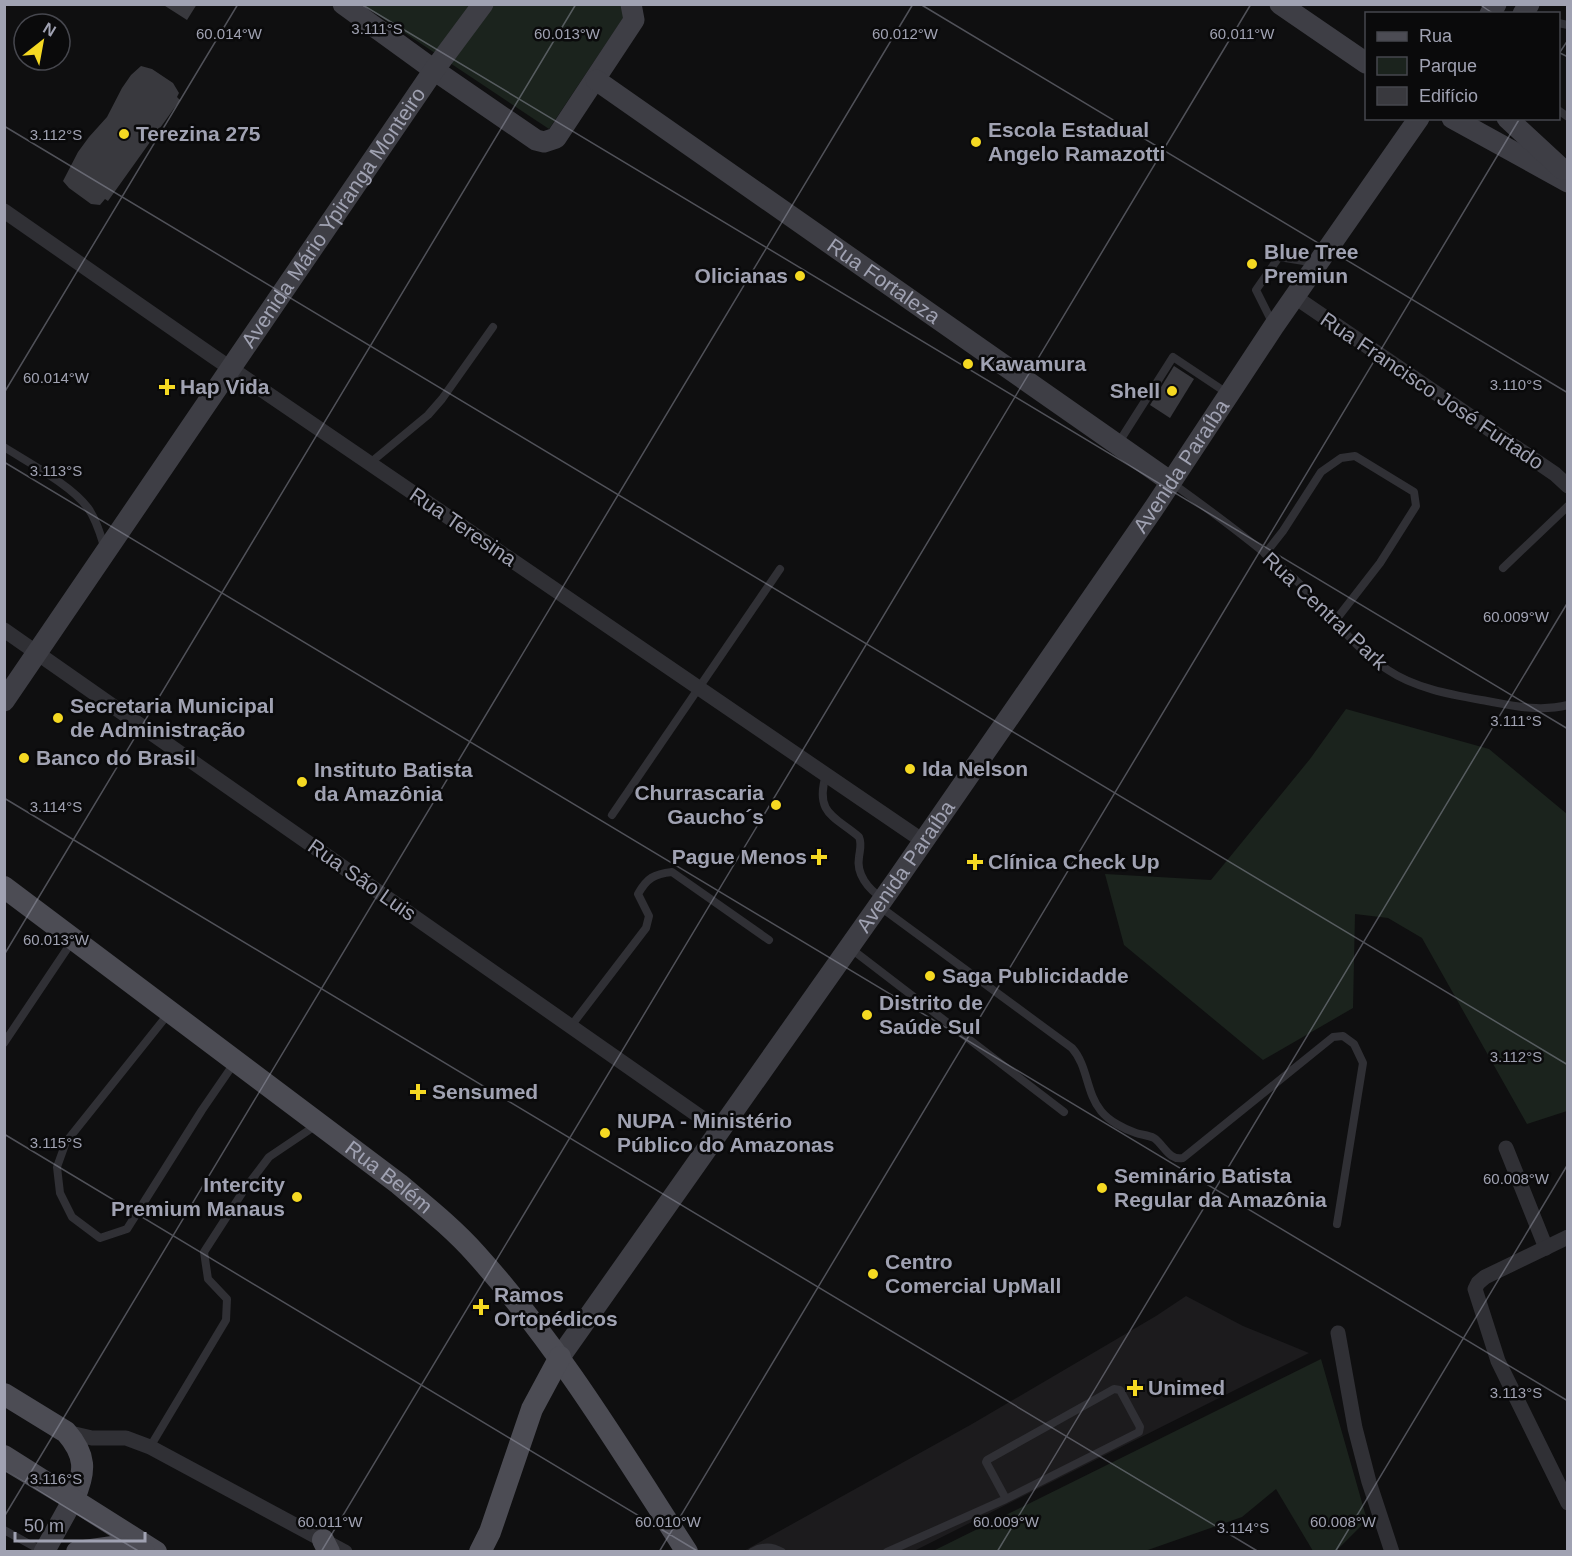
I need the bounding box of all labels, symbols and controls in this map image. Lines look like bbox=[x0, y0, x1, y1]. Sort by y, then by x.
north arrow bbox=[12, 12, 72, 72]
legend bbox=[1365, 12, 1560, 120]
text: N bbox=[40, 19, 59, 40]
text: 3.111°S bbox=[351, 20, 403, 37]
text: 60.014°W bbox=[196, 25, 263, 42]
text: 60.013°W bbox=[534, 25, 601, 42]
text: 60.012°W bbox=[872, 25, 939, 42]
text: 60.011°W bbox=[1210, 25, 1275, 42]
text: Rua bbox=[1419, 26, 1453, 46]
text: Parque bbox=[1419, 56, 1477, 76]
street label: Avenida Mário Ypiranga Monteiro bbox=[236, 83, 430, 352]
text: Edifício bbox=[1419, 86, 1478, 106]
place label: Escola Estadual Angelo Ramazotti bbox=[988, 118, 1165, 165]
place label: Terezina 275 bbox=[136, 122, 261, 145]
text: 3.112°S bbox=[30, 126, 82, 143]
marker: Terezina 275 bbox=[117, 127, 131, 141]
marker: Escola Estadual Angelo Ramazotti bbox=[969, 135, 983, 149]
street label: Rua Fortaleza bbox=[823, 233, 945, 328]
place label: Blue Tree Premiun bbox=[1264, 240, 1359, 287]
marker: Blue Tree Premiun bbox=[1245, 257, 1259, 271]
place label: Olicianas bbox=[695, 264, 788, 287]
marker: Olicianas bbox=[793, 269, 807, 283]
street label: Rua Francisco José Furtado bbox=[1317, 307, 1548, 474]
place label: Kawamura bbox=[980, 352, 1087, 375]
marker: Kawamura bbox=[961, 357, 975, 371]
text: 60.014°W bbox=[23, 369, 90, 386]
place label: Hap Vida bbox=[180, 375, 270, 398]
text: 3.110°S bbox=[1490, 376, 1542, 393]
marker: Hap Vida bbox=[158, 378, 176, 396]
place label: Shell bbox=[1110, 379, 1160, 402]
marker: Shell bbox=[1165, 384, 1179, 398]
street label: Avenida Paraíba bbox=[1128, 395, 1233, 537]
text: 3.113°S bbox=[30, 462, 82, 479]
street label: Rua Teresina bbox=[406, 483, 521, 571]
street label: Rua Central Park bbox=[1259, 547, 1392, 674]
text: 60.009°W bbox=[1483, 608, 1550, 625]
place label: Secretaria Municipal de Administração bbox=[70, 694, 274, 741]
marker: Secretaria Municipal de Administração bbox=[51, 711, 65, 725]
text: 3.111°S bbox=[1490, 712, 1542, 729]
place label: Banco do Brasil bbox=[36, 746, 196, 769]
marker: Banco do Brasil bbox=[17, 751, 31, 765]
place label: Ida Nelson bbox=[922, 757, 1028, 780]
place label: Instituto Batista da Amazônia bbox=[314, 758, 473, 805]
marker: Ida Nelson bbox=[903, 762, 917, 776]
marker: Instituto Batista da Amazônia bbox=[295, 775, 309, 789]
place label: Churrascaria Gaucho´s bbox=[634, 781, 764, 828]
street label: Avenida Paraíba bbox=[851, 796, 959, 936]
text: 3.114°S bbox=[30, 798, 82, 815]
marker: Churrascaria Gaucho´s bbox=[769, 798, 783, 812]
street label: Rua São Luis bbox=[304, 834, 421, 925]
place label: Pague Menos bbox=[672, 845, 807, 868]
marker: Pague Menos bbox=[812, 850, 826, 864]
place label: Clínica Check Up bbox=[988, 850, 1160, 873]
marker: Clínica Check Up bbox=[966, 853, 984, 871]
text: 60.013°W bbox=[23, 931, 90, 948]
place label: Saga Publicidadde bbox=[942, 964, 1129, 987]
marker: Saga Publicidadde bbox=[923, 969, 937, 983]
place label: Distrito de Saúde Sul bbox=[879, 991, 983, 1038]
marker: Distrito de Saúde Sul bbox=[860, 1008, 874, 1022]
text: 3.112°S bbox=[1490, 1048, 1542, 1065]
place label: Sensumed bbox=[432, 1080, 538, 1103]
marker: Sensumed bbox=[409, 1083, 427, 1101]
place label: NUPA - Ministério Público do Amazonas bbox=[617, 1109, 834, 1156]
marker: NUPA - Ministério Público do Amazonas bbox=[598, 1126, 612, 1140]
text: 3.115°S bbox=[30, 1134, 82, 1151]
street label: Rua Belém bbox=[341, 1136, 437, 1218]
place label: Seminário Batista Regular da Amazônia bbox=[1114, 1164, 1327, 1211]
text: 60.008°W bbox=[1483, 1170, 1550, 1187]
place label: Intercity Premium Manaus bbox=[111, 1173, 285, 1220]
marker: Seminário Batista Regular da Amazônia bbox=[1095, 1181, 1109, 1195]
marker: Intercity Premium Manaus bbox=[290, 1190, 304, 1204]
place label: Centro Comercial UpMall bbox=[885, 1250, 1061, 1297]
marker: Centro Comercial UpMall bbox=[866, 1267, 880, 1281]
place label: Ramos Ortopédicos bbox=[494, 1283, 618, 1330]
marker: Ramos Ortopédicos bbox=[472, 1298, 490, 1316]
place label: Unimed bbox=[1148, 1376, 1225, 1399]
marker: Unimed bbox=[1126, 1379, 1144, 1397]
text: 3.113°S bbox=[1490, 1384, 1542, 1401]
text: 3.116°S bbox=[30, 1470, 82, 1487]
scale bar bbox=[15, 1505, 146, 1543]
text: 60.011°W bbox=[298, 1513, 363, 1530]
text: 60.010°W bbox=[635, 1513, 702, 1530]
text: 60.009°W bbox=[973, 1513, 1040, 1530]
text: 60.008°W bbox=[1310, 1513, 1377, 1530]
text: 50 m bbox=[24, 1516, 64, 1536]
text: 3.114°S bbox=[1217, 1519, 1269, 1536]

